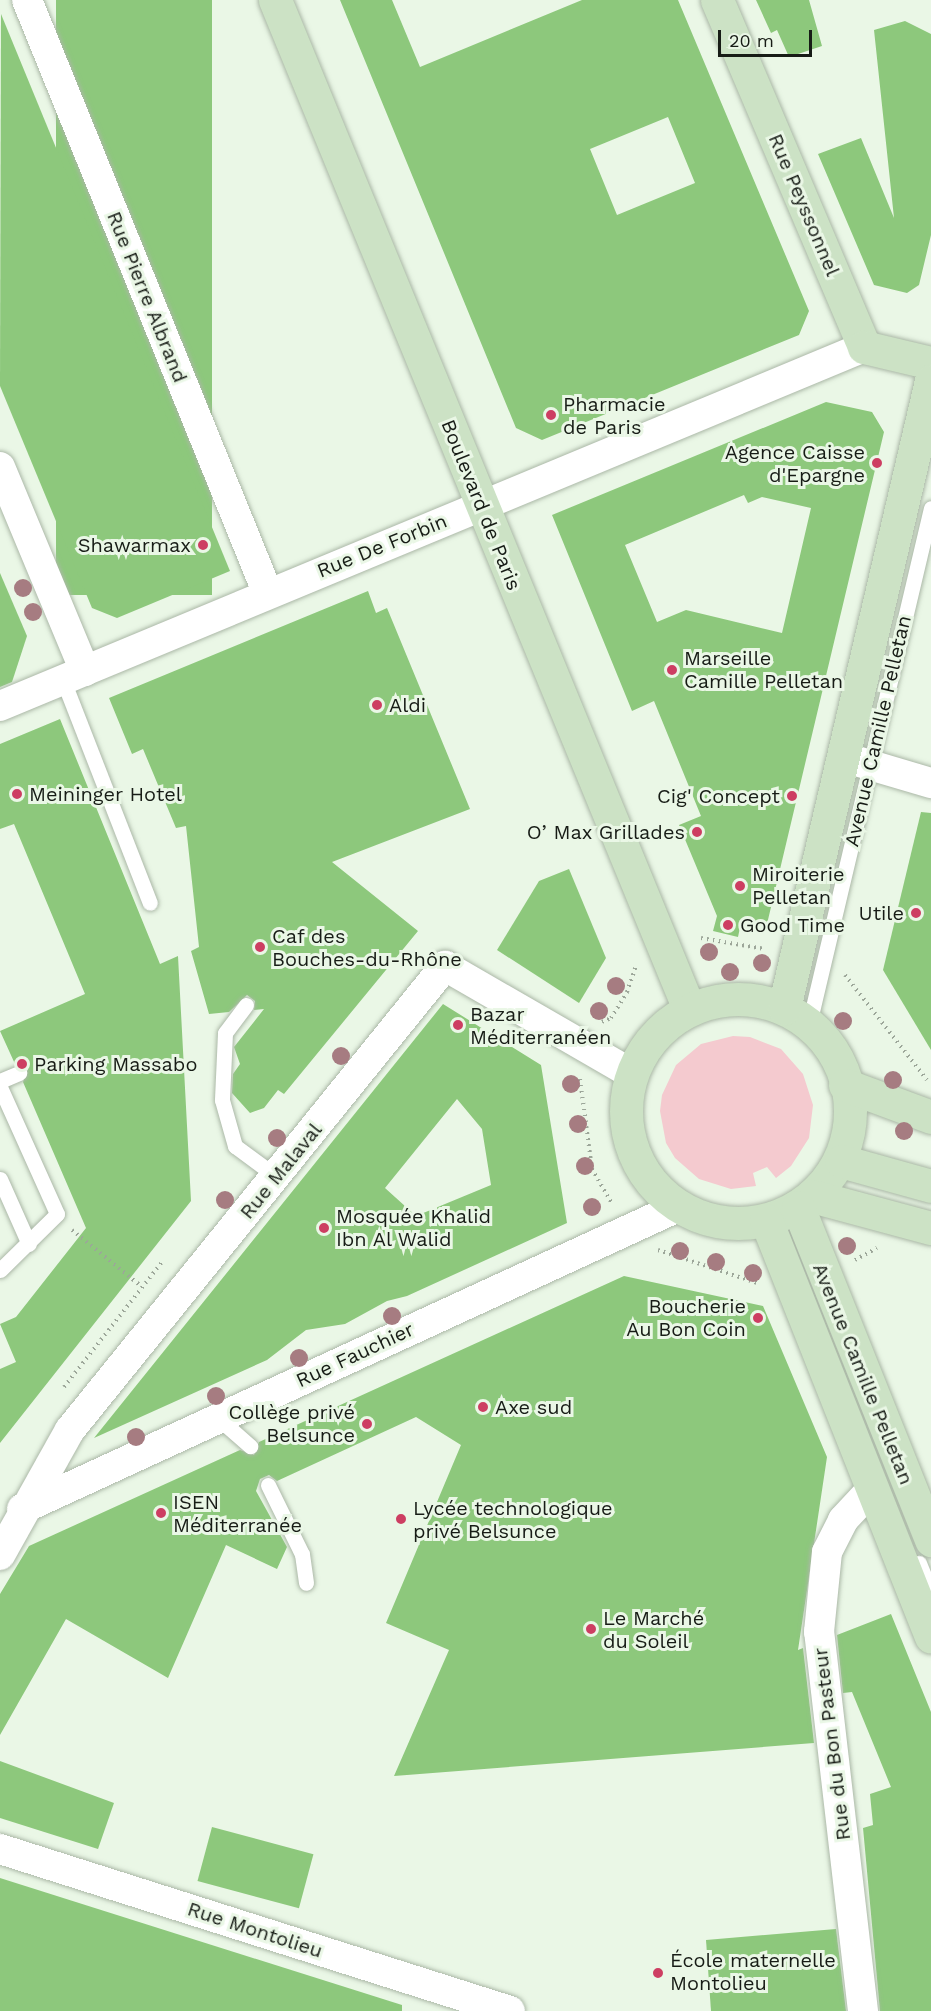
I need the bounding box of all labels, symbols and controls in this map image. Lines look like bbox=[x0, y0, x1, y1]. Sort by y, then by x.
scale bar bbox=[721, 18, 816, 56]
text: 20 m bbox=[729, 30, 774, 51]
street label: Rue Peyssonnel bbox=[763, 130, 845, 280]
street label: Rue Pierre Albrand bbox=[102, 208, 192, 386]
place label: Pharmacie de Paris bbox=[563, 392, 665, 439]
marker: Pharmacie de Paris bbox=[544, 408, 558, 422]
street label: Boulevard de Paris bbox=[436, 416, 526, 594]
place label: Agence Caisse d'Epargne bbox=[725, 440, 865, 487]
marker: Agence Caisse d'Epargne bbox=[870, 456, 884, 470]
street label: Rue De Forbin bbox=[314, 509, 450, 583]
place label: Shawarmax bbox=[78, 533, 191, 557]
marker: Shawarmax bbox=[196, 538, 210, 552]
street label: Avenue Camille Pelletan bbox=[840, 613, 916, 849]
place label: Marseille Camille Pelletan bbox=[684, 646, 843, 693]
marker: Marseille Camille Pelletan bbox=[665, 663, 679, 677]
place label: Aldi bbox=[389, 693, 426, 717]
marker: Aldi bbox=[370, 698, 384, 712]
place label: Meininger Hotel bbox=[29, 782, 182, 806]
place label: Cig' Concept bbox=[657, 784, 780, 808]
marker: Meininger Hotel bbox=[10, 787, 24, 801]
marker: Cig' Concept bbox=[785, 789, 799, 803]
place label: O’ Max Grillades bbox=[526, 820, 685, 844]
marker: O’ Max Grillades bbox=[690, 825, 704, 839]
place label: Miroiterie Pelletan bbox=[752, 862, 844, 909]
marker: Miroiterie Pelletan bbox=[733, 879, 747, 893]
place label: Utile bbox=[858, 901, 904, 925]
marker: Utile bbox=[909, 906, 923, 920]
place label: Good Time bbox=[740, 913, 846, 937]
marker: Good Time bbox=[721, 918, 735, 932]
place label: Caf des Bouches-du-Rhône bbox=[272, 924, 462, 971]
marker: Caf des Bouches-du-Rhône bbox=[253, 940, 267, 954]
place label: Bazar Méditerranéen bbox=[470, 1002, 611, 1049]
marker: Bazar Méditerranéen bbox=[451, 1018, 465, 1032]
place label: Parking Massabo bbox=[34, 1052, 197, 1076]
marker: Parking Massabo bbox=[15, 1057, 29, 1071]
street label: Rue Malaval bbox=[235, 1118, 327, 1224]
place label: Mosquée Khalid Ibn Al Walid bbox=[336, 1204, 491, 1251]
marker: Mosquée Khalid Ibn Al Walid bbox=[317, 1221, 331, 1235]
street label: Avenue Camille Pelletan bbox=[808, 1260, 918, 1488]
place label: Boucherie Au Bon Coin bbox=[626, 1294, 746, 1341]
marker: Boucherie Au Bon Coin bbox=[751, 1311, 765, 1325]
street label: Rue Fauchier bbox=[292, 1317, 418, 1393]
place label: Axe sud bbox=[495, 1395, 572, 1419]
place label: Collège privé Belsunce bbox=[229, 1400, 355, 1447]
marker: Axe sud bbox=[476, 1400, 490, 1414]
marker: Collège privé Belsunce bbox=[360, 1417, 374, 1431]
place label: ISEN Méditerranée bbox=[173, 1490, 302, 1537]
place label: Lycée technologique privé Belsunce bbox=[413, 1496, 613, 1543]
marker: ISEN Méditerranée bbox=[154, 1506, 168, 1520]
marker: Lycée technologique privé Belsunce bbox=[394, 1512, 408, 1526]
place label: Le Marché du Soleil bbox=[603, 1606, 704, 1653]
marker: Le Marché du Soleil bbox=[584, 1622, 598, 1636]
street label: Rue du Bon Pasteur bbox=[808, 1646, 856, 1842]
street label: Rue Montolieu bbox=[184, 1897, 326, 1963]
place label: École maternelle Montolieu bbox=[670, 1949, 836, 1996]
marker: École maternelle Montolieu bbox=[651, 1966, 665, 1980]

